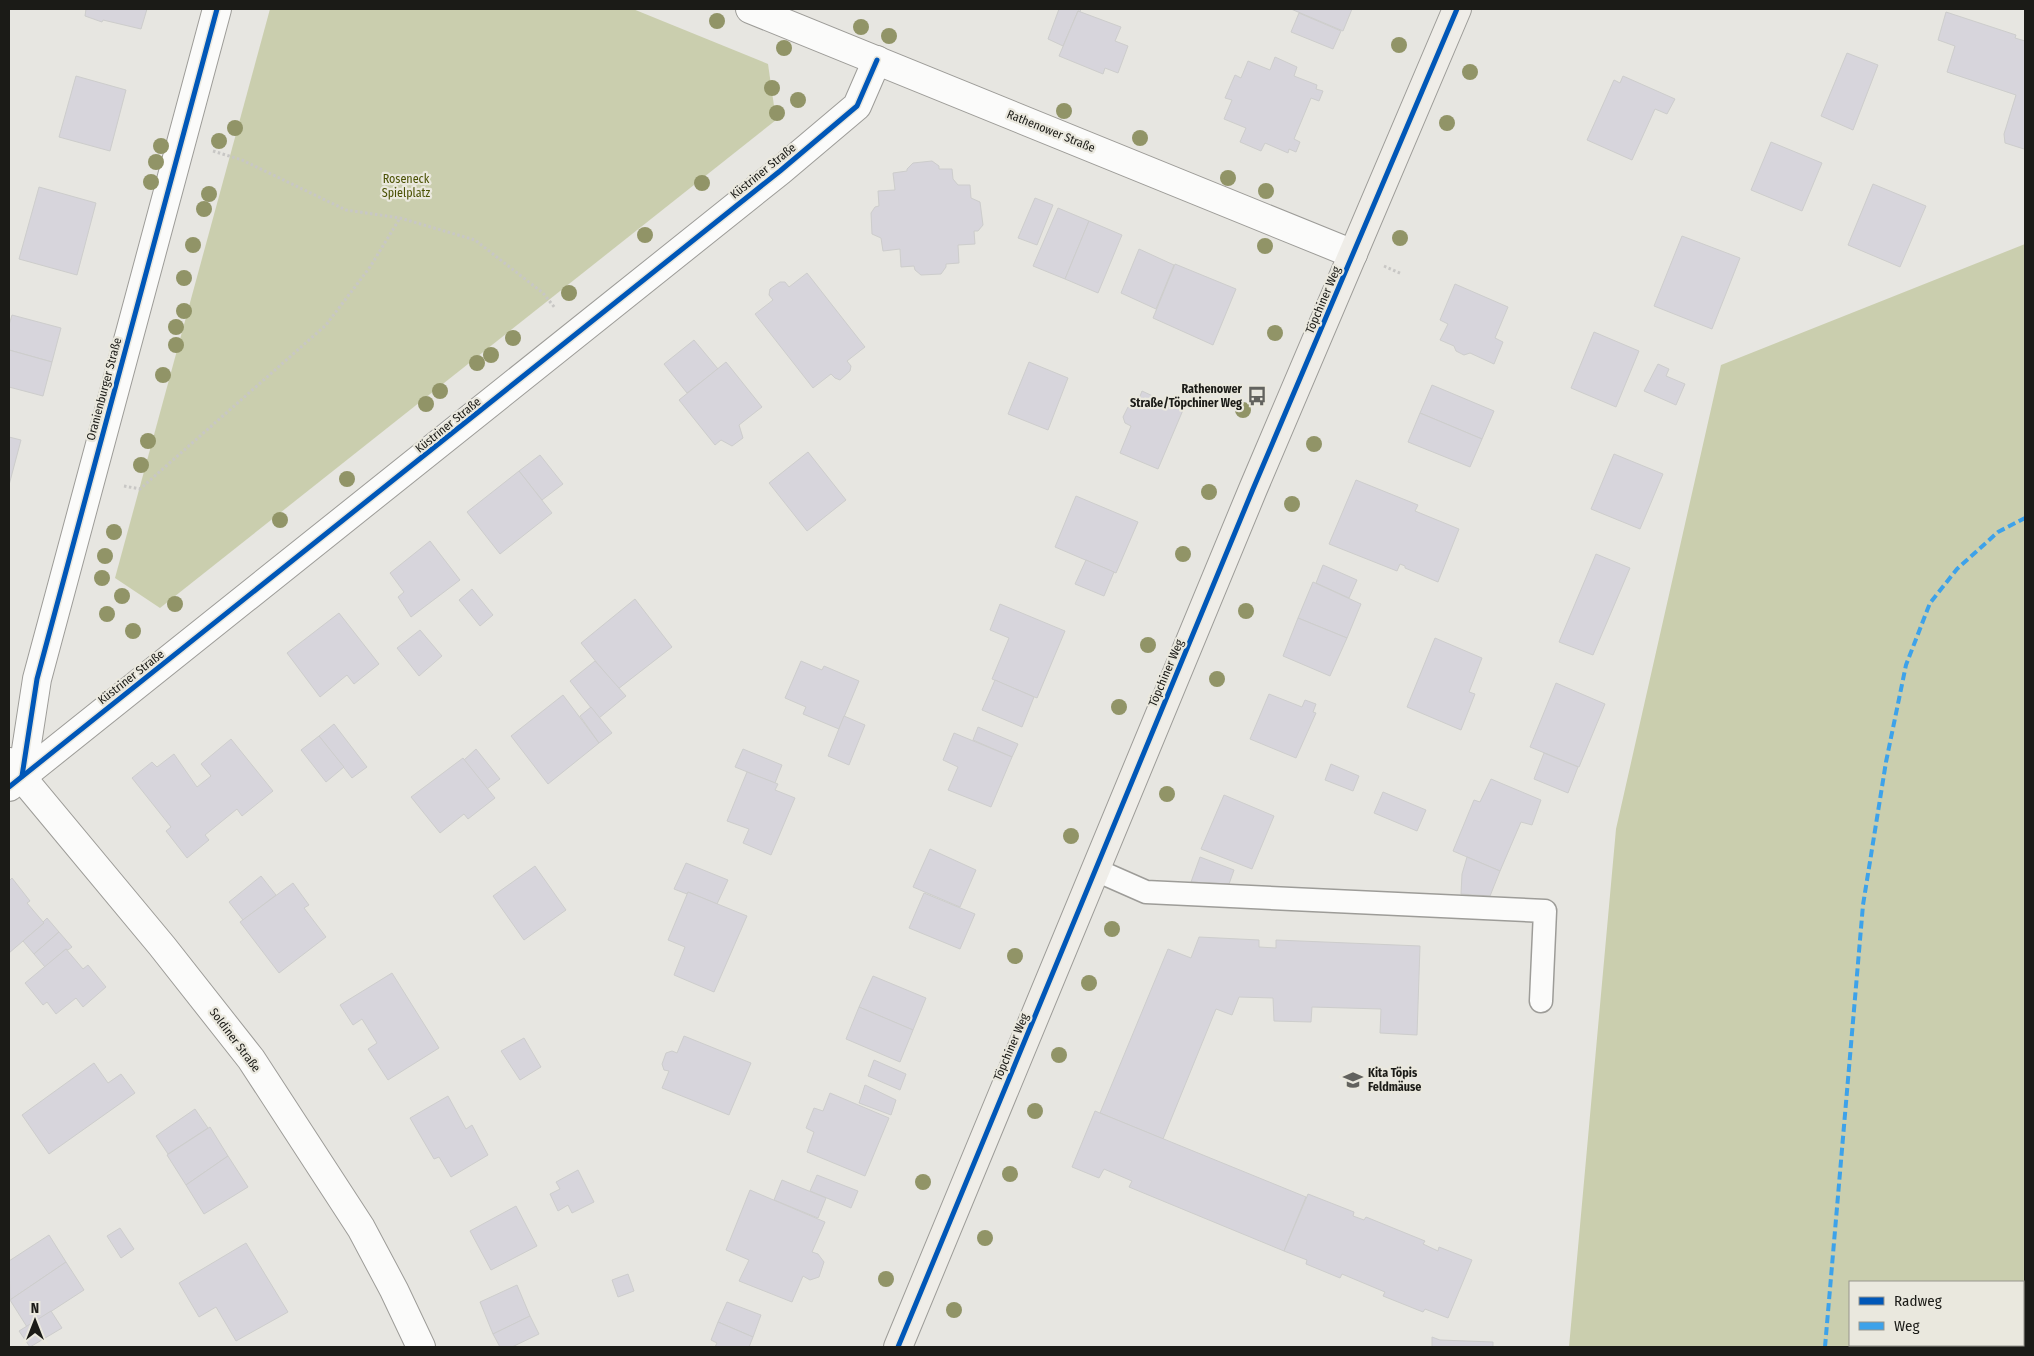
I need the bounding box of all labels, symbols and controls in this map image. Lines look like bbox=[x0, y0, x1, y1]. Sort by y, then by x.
street label: Rathenower Straße bbox=[1005, 107, 1097, 155]
street label: Küstriner Straße bbox=[728, 140, 799, 202]
park label: Roseneck Spielplatz bbox=[382, 172, 431, 200]
street label: Töpchiner Weg bbox=[1303, 264, 1344, 336]
street label: Oranienburger Straße bbox=[84, 336, 124, 442]
place label: Rathenower Straße/Töpchiner Weg bbox=[1130, 382, 1243, 410]
bus stop icon: Rathenower Straße/Töpchiner Weg bbox=[1246, 385, 1268, 407]
street label: Küstriner Straße bbox=[413, 394, 484, 456]
street label: Töpchiner Weg bbox=[1146, 637, 1187, 709]
street label: Küstriner Straße bbox=[95, 647, 167, 707]
street label: Soldiner Straße bbox=[207, 1005, 264, 1075]
street label: Töpchiner Weg bbox=[991, 1011, 1032, 1083]
place label: Kita Töpis Feldmäuse bbox=[1368, 1066, 1421, 1094]
school or university icon: Kita Töpis Feldmäuse bbox=[1342, 1069, 1364, 1091]
legend bbox=[1849, 1281, 2024, 1346]
text: Radweg bbox=[1894, 1292, 1942, 1310]
north arrow bbox=[10, 1296, 60, 1346]
text: N bbox=[31, 1300, 39, 1317]
text: Weg bbox=[1894, 1317, 1920, 1335]

